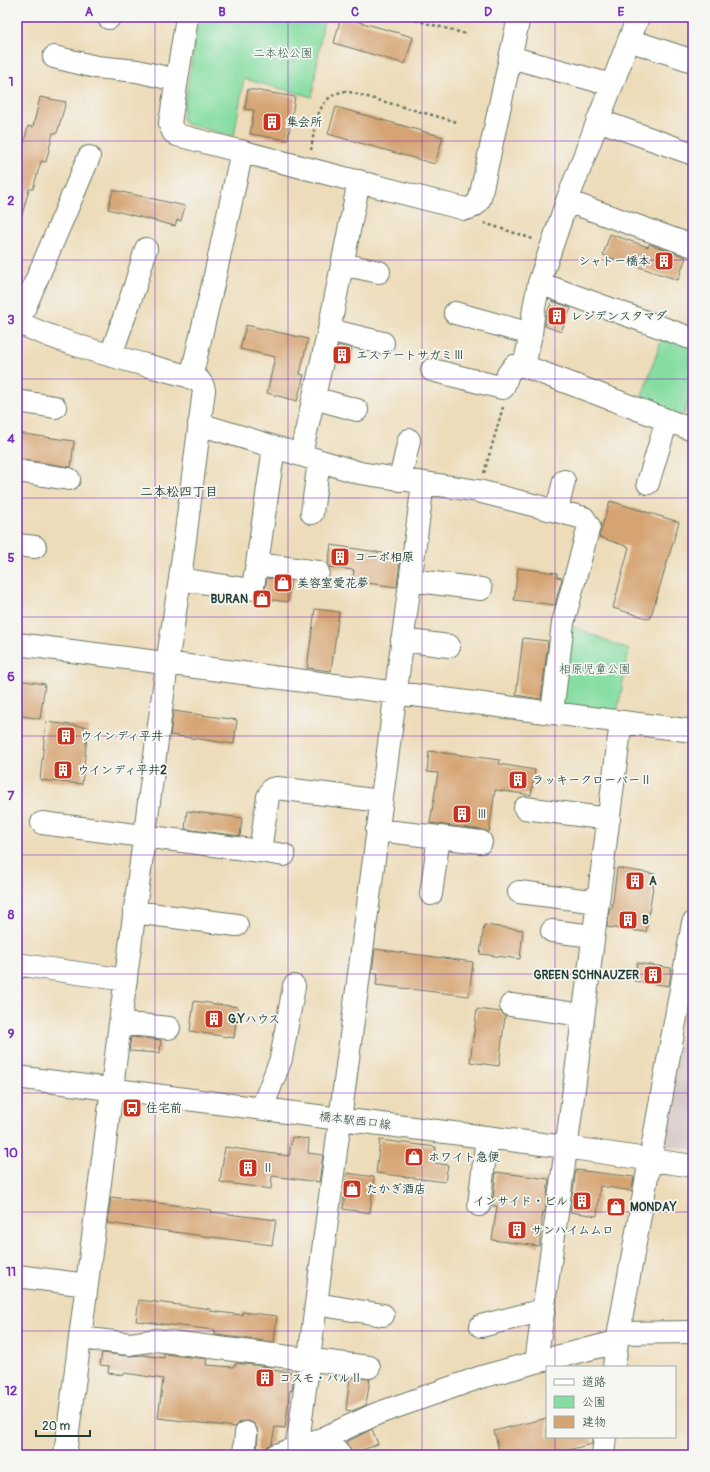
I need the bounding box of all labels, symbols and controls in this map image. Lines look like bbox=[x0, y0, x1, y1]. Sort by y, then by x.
text: A bbox=[85, 4, 94, 20]
text: B bbox=[218, 4, 226, 20]
text: C bbox=[351, 4, 359, 20]
text: D bbox=[484, 4, 492, 20]
text: E bbox=[618, 4, 625, 20]
park label: 二本松公園 bbox=[253, 46, 313, 61]
text: 1 bbox=[8, 74, 14, 90]
building icon: 集会所 bbox=[261, 111, 283, 133]
place label: 集会所 bbox=[286, 115, 323, 130]
text: 2 bbox=[7, 193, 15, 209]
building icon: シャトー橋本 bbox=[653, 250, 675, 272]
place label: シャトー橋本 bbox=[578, 254, 651, 269]
building icon: レジデンスタマダ bbox=[546, 305, 568, 327]
place label: レジデンスタマダ bbox=[571, 309, 667, 324]
text: 3 bbox=[7, 312, 15, 328]
building icon: エステートサガミⅢ bbox=[331, 344, 353, 366]
place label: エステートサガミⅢ bbox=[356, 348, 465, 363]
text: 4 bbox=[7, 431, 15, 447]
district label: 二本松四丁目 bbox=[140, 484, 218, 500]
building icon: コーポ相原 bbox=[329, 546, 351, 568]
text: 5 bbox=[7, 550, 15, 566]
place label: コーポ相原 bbox=[354, 550, 414, 565]
shop icon: 美容室愛花夢 bbox=[272, 572, 294, 594]
place label: 美容室愛花夢 bbox=[297, 576, 369, 591]
shop icon: BURAN bbox=[251, 588, 273, 610]
place label: BURAN bbox=[210, 592, 248, 607]
park label: 相原児童公園 bbox=[559, 662, 631, 677]
text: 6 bbox=[7, 669, 15, 685]
building icon: ウインディ平井 bbox=[55, 725, 77, 747]
place label: ウインディ平井 bbox=[80, 729, 163, 744]
building icon: ウインディ平井2 bbox=[52, 759, 74, 781]
place label: ウインディ平井2 bbox=[77, 763, 167, 778]
building icon: ラッキークローバーⅡ bbox=[507, 769, 529, 791]
place label: ラッキークローバーⅡ bbox=[532, 773, 652, 788]
text: 7 bbox=[8, 788, 15, 804]
building icon: Ⅲ bbox=[451, 803, 473, 825]
place label: Ⅲ bbox=[476, 807, 488, 822]
building icon: A bbox=[624, 870, 646, 892]
place label: A bbox=[649, 874, 657, 889]
text: 8 bbox=[8, 907, 15, 923]
building icon: B bbox=[617, 909, 639, 931]
place label: B bbox=[642, 913, 649, 928]
building icon: GREEN SCHNAUZER bbox=[642, 964, 664, 986]
place label: GREEN SCHNAUZER bbox=[533, 968, 639, 983]
building icon: G.Yハウス bbox=[203, 1008, 225, 1030]
place label: G.Yハウス bbox=[228, 1012, 280, 1027]
text: 9 bbox=[8, 1026, 15, 1042]
bus stop icon: 住宅前 bbox=[121, 1097, 143, 1119]
place label: 住宅前 bbox=[146, 1101, 182, 1116]
street label: 橋本駅西口線 bbox=[318, 1109, 392, 1133]
text: 10 bbox=[4, 1145, 18, 1161]
shop icon: ホワイト急便 bbox=[403, 1146, 425, 1168]
place label: ホワイト急便 bbox=[428, 1150, 500, 1165]
building icon: Ⅱ bbox=[237, 1157, 259, 1179]
place label: Ⅱ bbox=[262, 1161, 274, 1176]
shop icon: たかぎ酒店 bbox=[341, 1178, 363, 1200]
place label: たかぎ酒店 bbox=[366, 1182, 426, 1197]
building icon: インサイド・ビル bbox=[571, 1190, 593, 1212]
place label: インサイド・ビル bbox=[473, 1194, 568, 1209]
shop icon: MONDAY bbox=[605, 1196, 627, 1218]
place label: MONDAY bbox=[630, 1200, 677, 1215]
building icon: サンハイムムロ bbox=[506, 1219, 528, 1241]
place label: サンハイムムロ bbox=[531, 1223, 614, 1238]
text: 11 bbox=[6, 1264, 16, 1280]
legend bbox=[546, 1366, 676, 1438]
building icon: コスモ・パルⅡ bbox=[254, 1367, 276, 1389]
place label: コスモ・パルⅡ bbox=[279, 1371, 363, 1386]
text: 道路 bbox=[582, 1375, 606, 1390]
text: 12 bbox=[5, 1383, 17, 1399]
text: 公園 bbox=[582, 1395, 606, 1410]
scale bar bbox=[36, 1412, 90, 1438]
text: 建物 bbox=[582, 1415, 606, 1430]
text: 20 m bbox=[42, 1419, 71, 1434]

